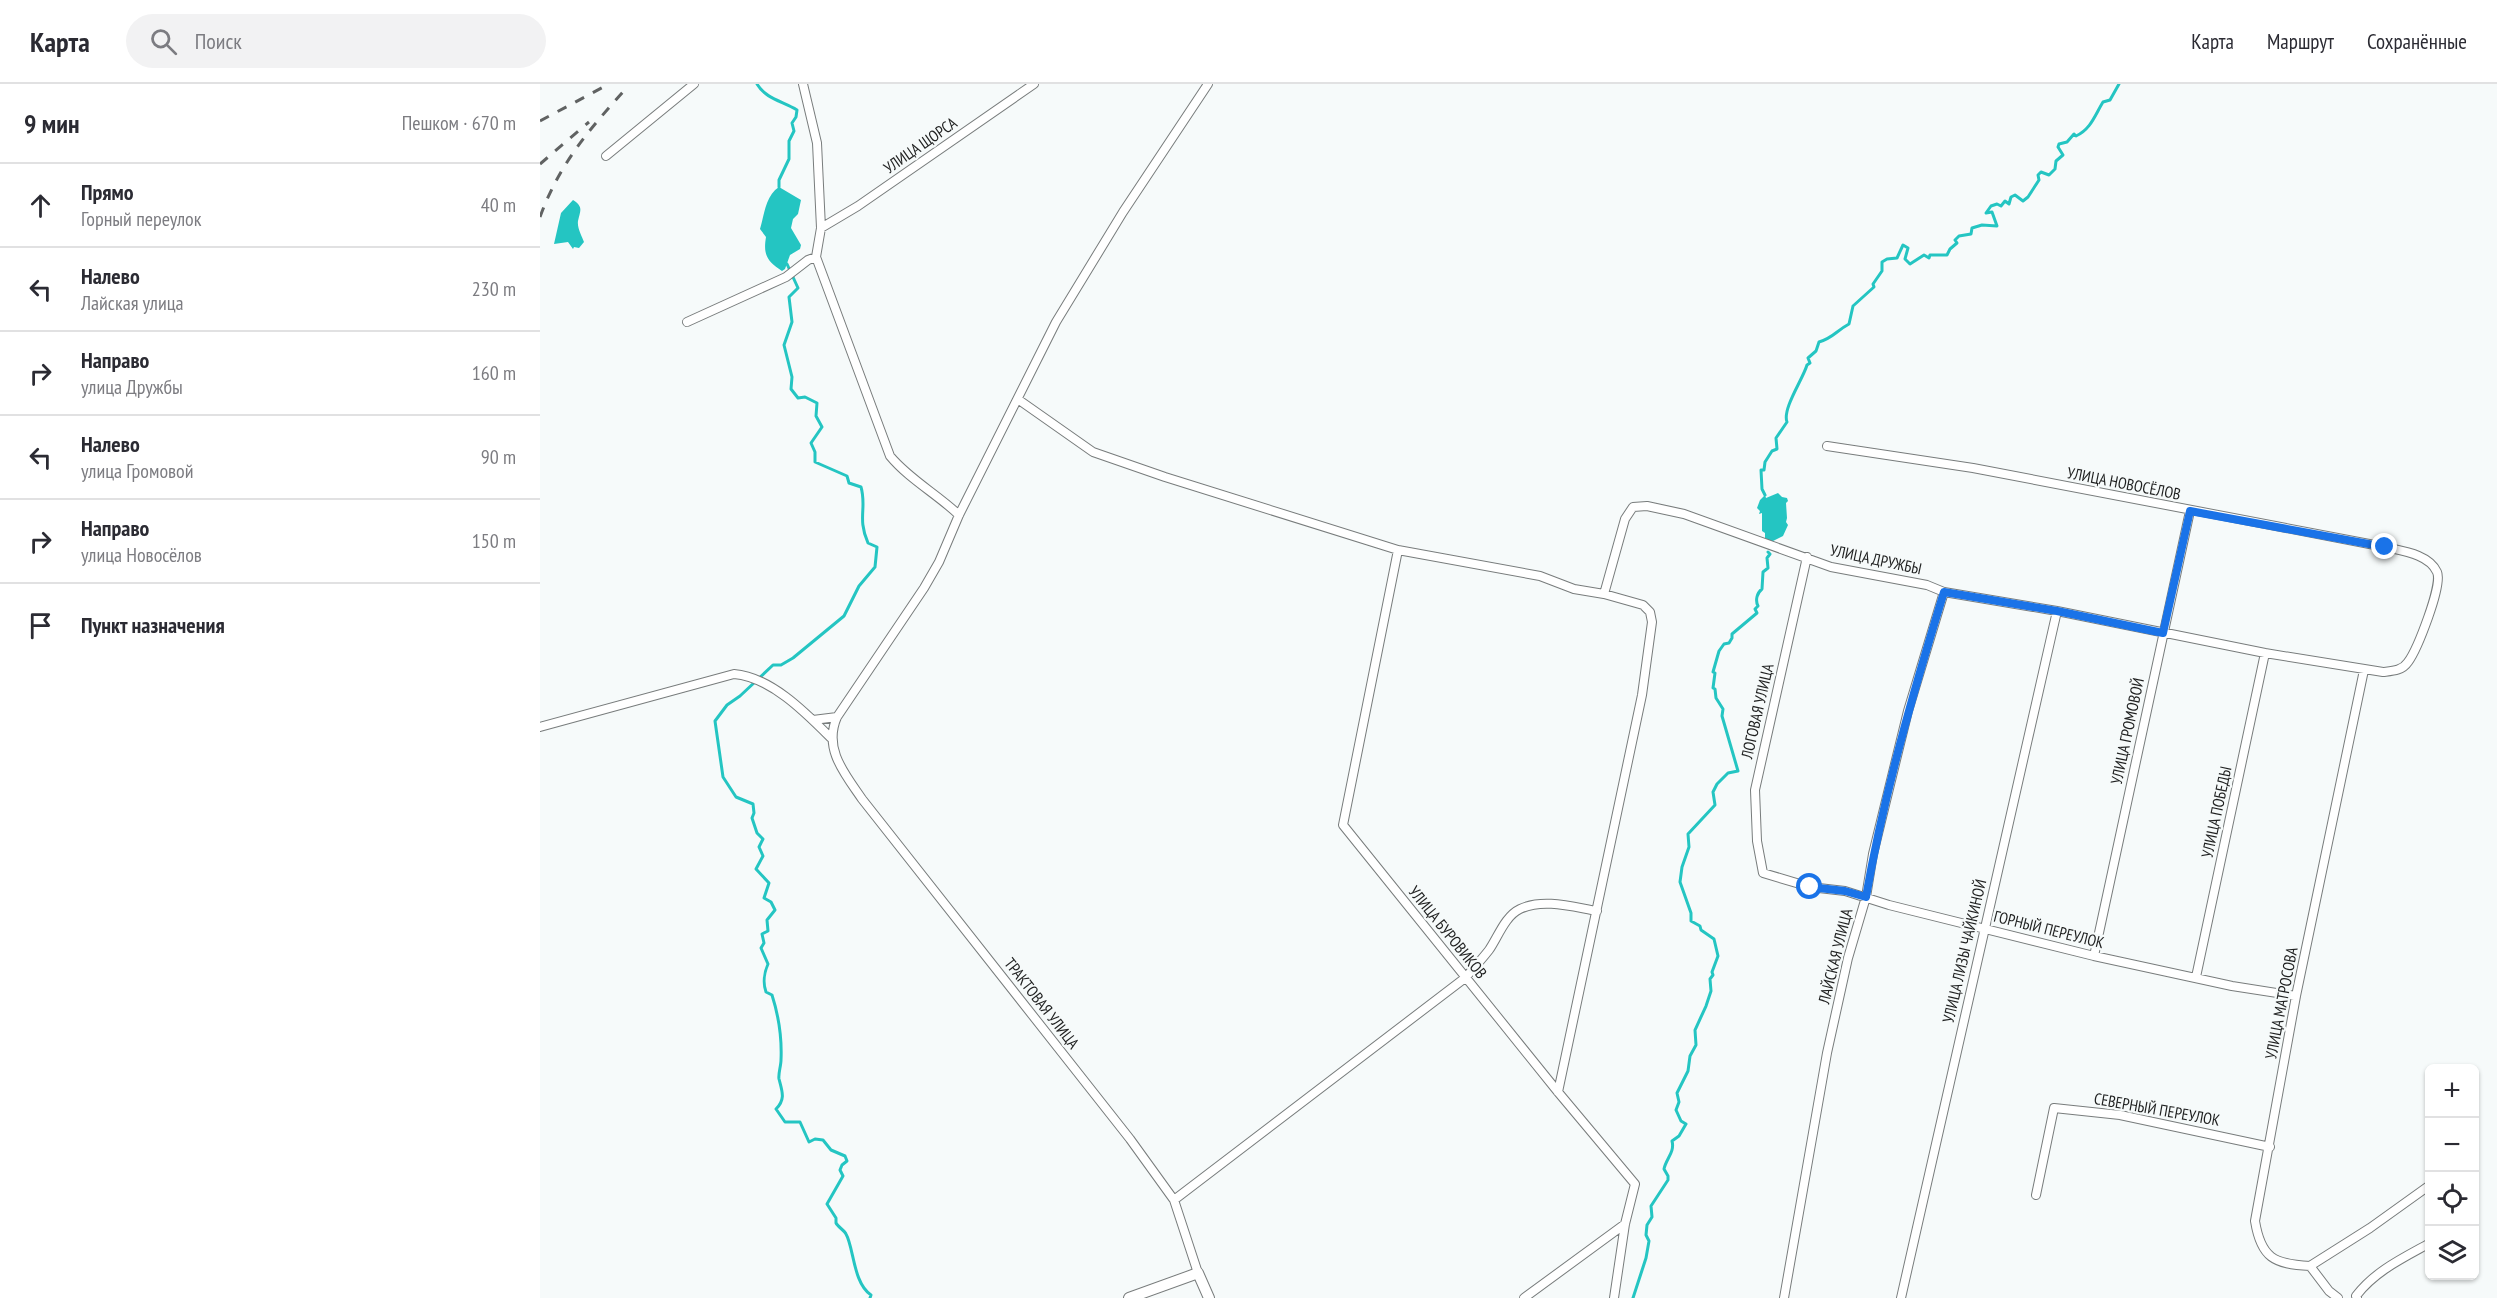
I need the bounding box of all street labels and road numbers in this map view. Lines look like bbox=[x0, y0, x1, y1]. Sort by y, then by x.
street label: УЛИЦА ЩОРСА bbox=[880, 112, 961, 177]
street label: УЛИЦА НОВОСЁЛОВ bbox=[2066, 462, 2182, 504]
street label: УЛИЦА ДРУЖБЫ bbox=[1828, 540, 1924, 578]
street label: ЛОГОВАЯ УЛИЦА bbox=[1736, 661, 1778, 761]
street label: УЛИЦА ГРОМОВОЙ bbox=[2106, 676, 2148, 786]
street label: УЛИЦА ПОБЕДЫ bbox=[2197, 765, 2235, 859]
street label: УЛИЦА ЛИЗЫ ЧАЙКИНОЙ bbox=[1938, 877, 1990, 1025]
street label: УЛИЦА БУРОВИКОВ bbox=[1405, 882, 1491, 982]
street label: ЛАЙСКАЯ УЛИЦА bbox=[1813, 906, 1857, 1007]
street label: ГОРНЫЙ ПЕРЕУЛОК bbox=[1992, 906, 2106, 952]
street label: УЛИЦА МАТРОСОВА bbox=[2260, 945, 2302, 1061]
street label: ТРАКТОВАЯ УЛИЦА bbox=[1000, 954, 1084, 1053]
street label: СЕВЕРНЫЙ ПЕРЕУЛОК bbox=[2092, 1088, 2222, 1130]

